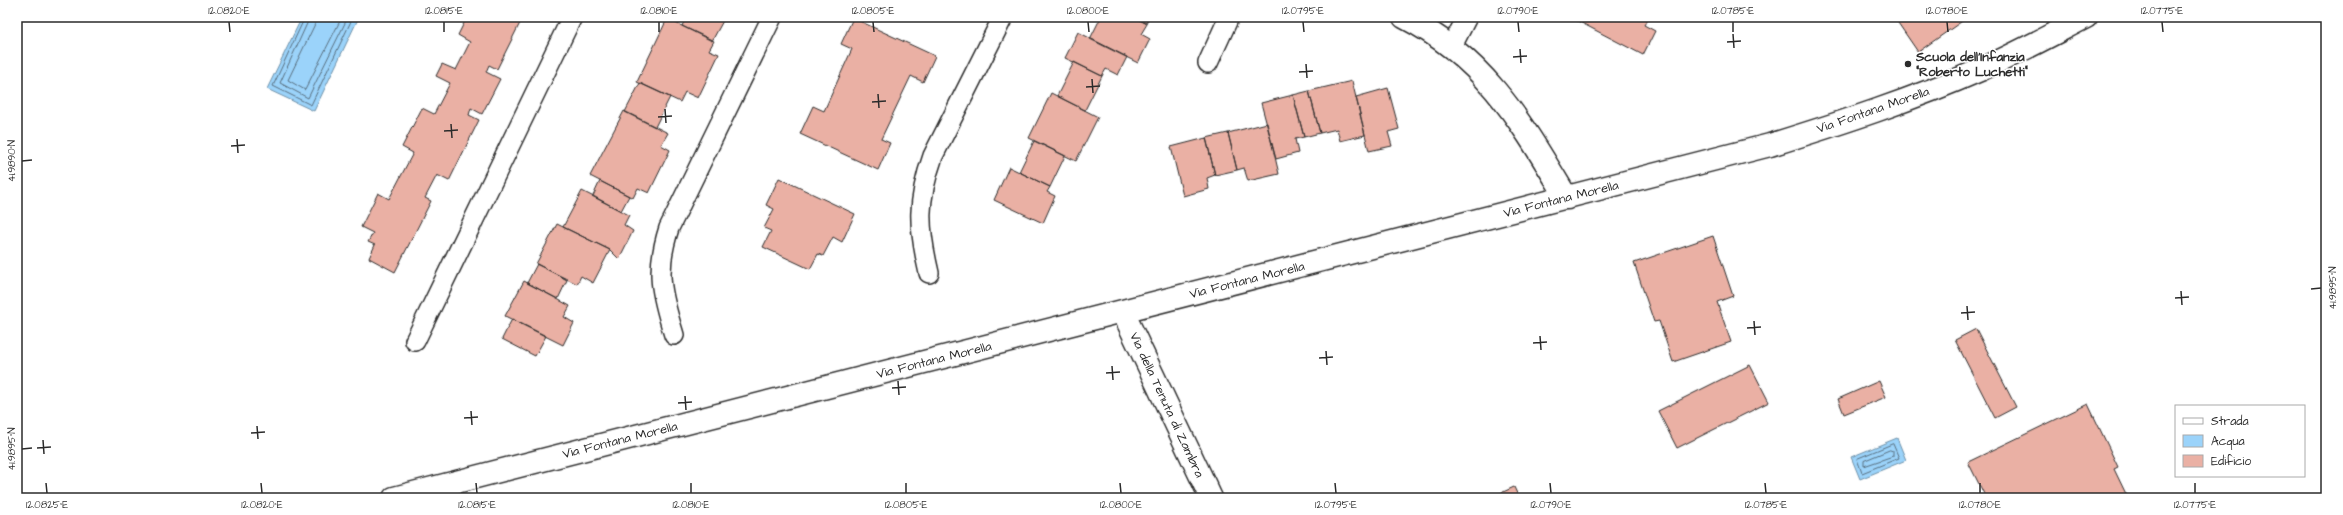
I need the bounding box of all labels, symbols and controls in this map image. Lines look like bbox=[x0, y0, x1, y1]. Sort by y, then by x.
text: 12.0820°E bbox=[208, 4, 250, 18]
text: 12.0815°E bbox=[425, 4, 463, 18]
text: 12.0810°E bbox=[641, 4, 678, 18]
text: 12.0805°E bbox=[852, 4, 894, 18]
text: 12.0800°E bbox=[1067, 4, 1109, 18]
text: 12.0795°E bbox=[1282, 4, 1324, 18]
text: 12.0790°E bbox=[1498, 4, 1539, 18]
text: 12.0785°E bbox=[1712, 4, 1754, 18]
text: 12.0780°E bbox=[1926, 4, 1968, 18]
text: 12.0775°E bbox=[2141, 4, 2183, 18]
place label: Scuola dell'Infanzia "Roberto Luchetti" bbox=[1915, 48, 2029, 81]
marker: Scuola dell'Infanzia "Roberto Luchetti" bbox=[1903, 59, 1913, 69]
street label: Via Fontana Morella bbox=[1814, 82, 1932, 138]
text: 41.9890°N bbox=[5, 140, 19, 182]
street label: Via Fontana Morella bbox=[1502, 176, 1621, 222]
street label: Via Fontana Morella bbox=[1188, 257, 1307, 303]
text: 41.9895°N bbox=[2326, 267, 2340, 309]
street label: Via della Tenuta di Zambra bbox=[1125, 329, 1209, 481]
street label: Via Fontana Morella bbox=[875, 337, 994, 383]
legend bbox=[2175, 405, 2305, 477]
text: Strada bbox=[2211, 413, 2249, 430]
street label: Via Fontana Morella bbox=[561, 417, 680, 463]
text: 41.9895°N bbox=[5, 428, 19, 470]
text: Acqua bbox=[2211, 433, 2245, 450]
text: Edificio bbox=[2211, 453, 2251, 470]
text: 12.0825°E bbox=[26, 498, 68, 512]
text: 12.0820°E bbox=[241, 498, 283, 512]
text: 12.0815°E bbox=[458, 498, 496, 512]
text: 12.0810°E bbox=[673, 498, 710, 512]
text: 12.0805°E bbox=[885, 498, 927, 512]
text: 12.0800°E bbox=[1100, 498, 1142, 512]
text: 12.0795°E bbox=[1315, 498, 1357, 512]
text: 12.0790°E bbox=[1531, 498, 1572, 512]
text: 12.0785°E bbox=[1745, 498, 1787, 512]
text: 12.0780°E bbox=[1959, 498, 2001, 512]
text: 12.0775°E bbox=[2174, 498, 2216, 512]

